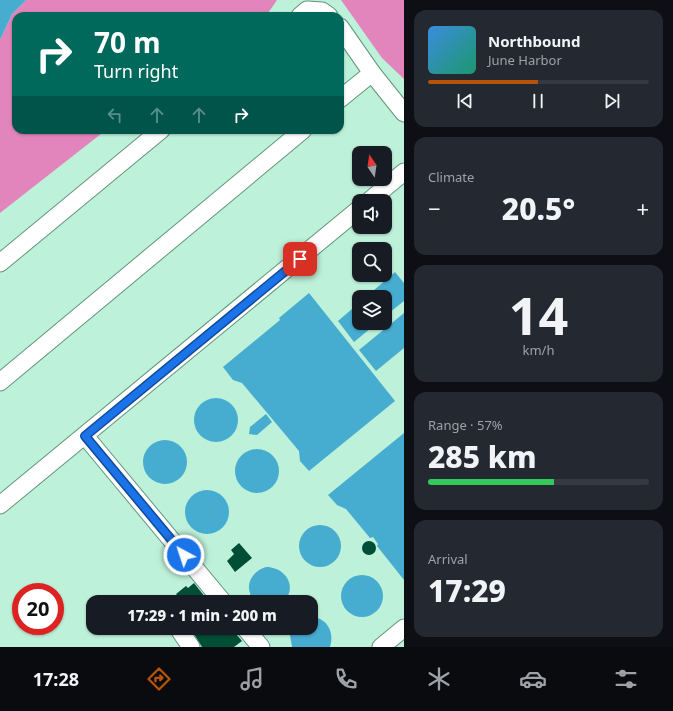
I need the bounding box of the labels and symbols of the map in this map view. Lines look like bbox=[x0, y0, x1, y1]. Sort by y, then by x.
north arrow bbox=[352, 146, 392, 186]
pin bbox=[283, 242, 317, 276]
position arrow bbox=[163, 534, 205, 576]
speed limit sign: 20 bbox=[12, 583, 64, 635]

